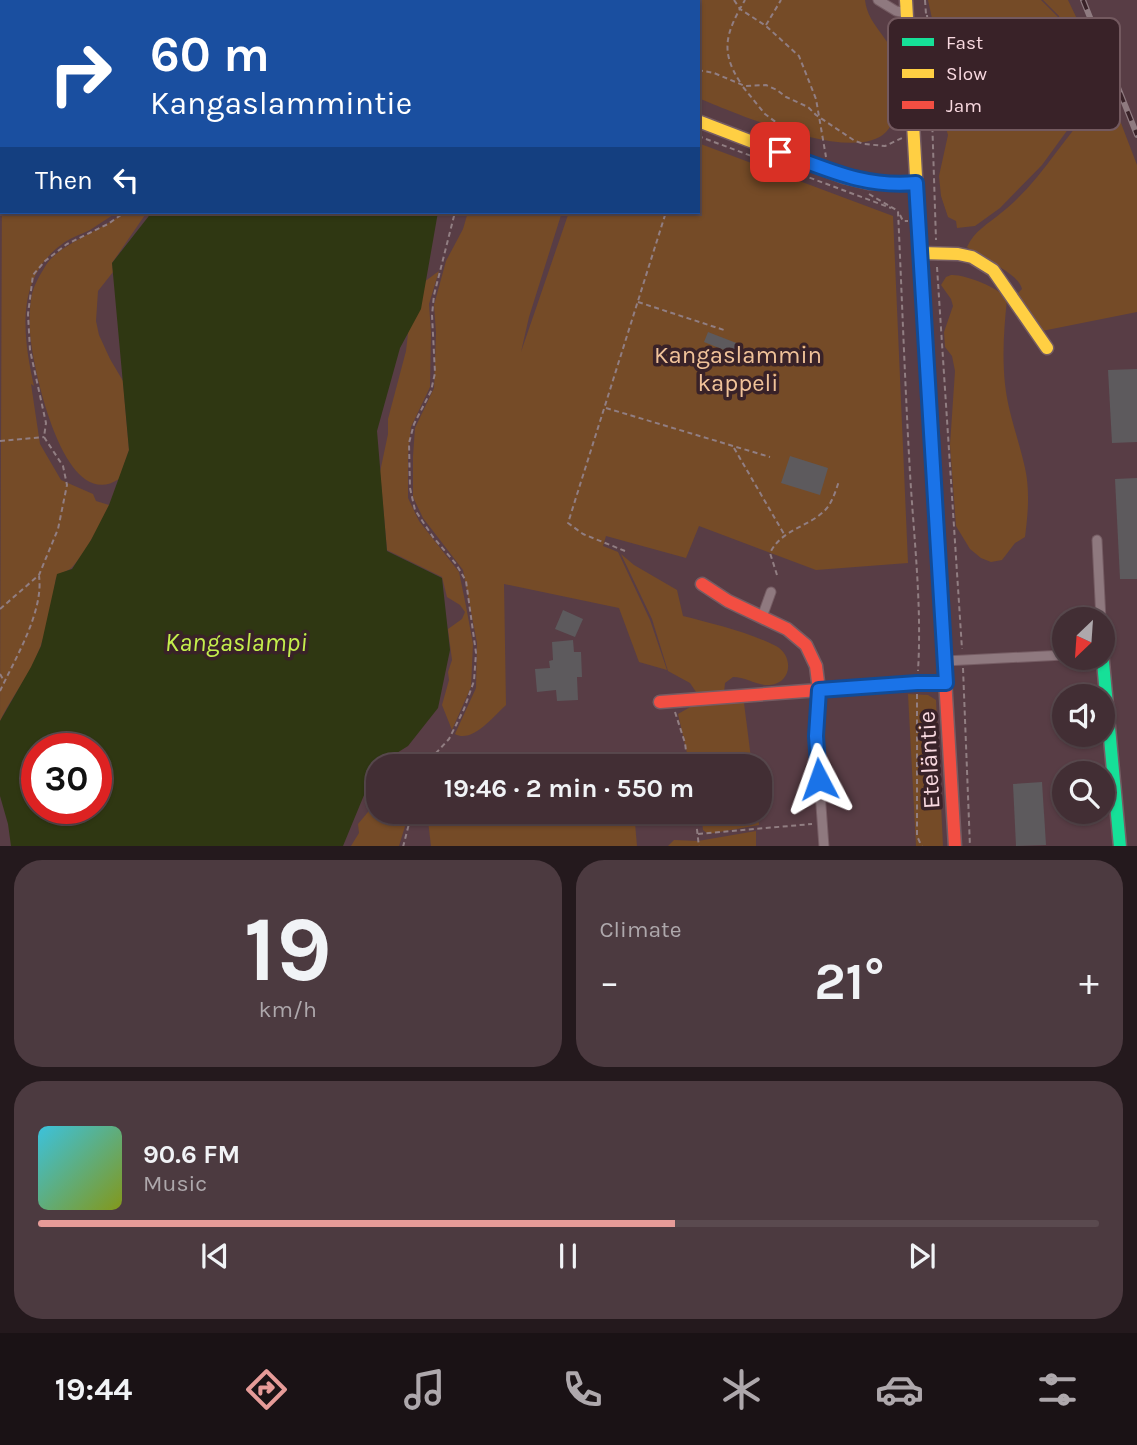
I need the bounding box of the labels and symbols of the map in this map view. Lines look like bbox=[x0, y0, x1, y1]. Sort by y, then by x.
legend bbox=[888, 18, 1120, 130]
text: Fast bbox=[946, 32, 983, 54]
text: Slow bbox=[946, 63, 987, 85]
text: Jam bbox=[946, 95, 982, 117]
pin bbox=[750, 122, 810, 182]
park label: Kangaslammin kappeli bbox=[654, 341, 822, 397]
north arrow bbox=[1052, 607, 1115, 670]
water label: Kangaslampi bbox=[165, 627, 307, 658]
street label: Eteläntie bbox=[912, 710, 946, 810]
speed limit sign: 30 bbox=[21, 733, 112, 824]
position arrow bbox=[782, 742, 856, 816]

